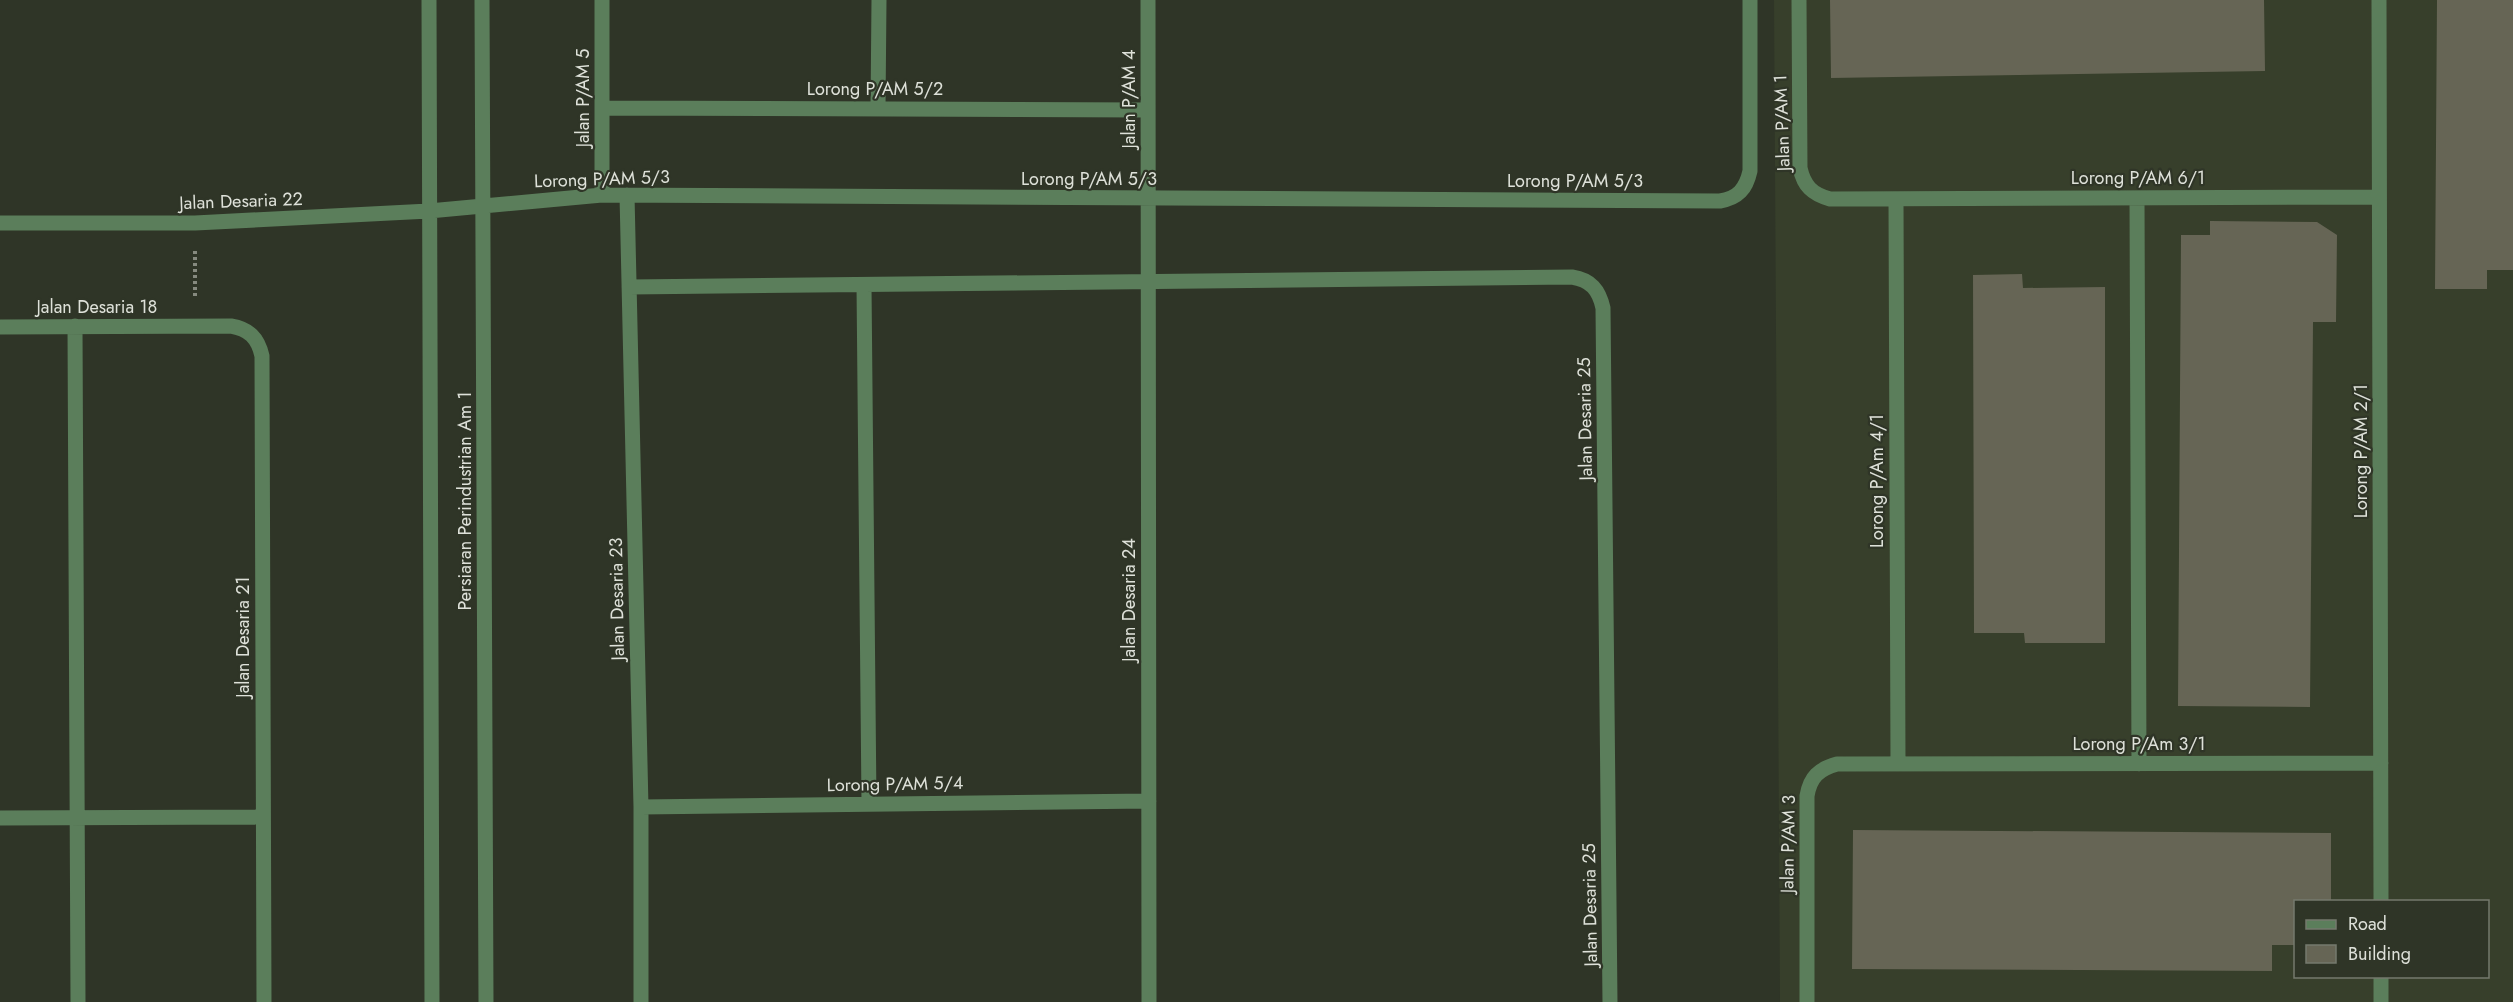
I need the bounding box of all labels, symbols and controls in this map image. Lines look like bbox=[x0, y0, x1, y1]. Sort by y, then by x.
street label: Jalan P/AM 5 bbox=[570, 49, 596, 149]
street label: Jalan P/AM 4 bbox=[1116, 49, 1142, 151]
street label: Jalan P/AM 1 bbox=[1767, 74, 1797, 174]
street label: Lorong P/AM 5/2 bbox=[807, 76, 943, 102]
street label: Lorong P/AM 5/3 bbox=[534, 164, 671, 194]
street label: Lorong P/AM 6/1 bbox=[2071, 165, 2205, 191]
street label: Lorong P/AM 5/3 bbox=[1021, 166, 1157, 192]
street label: Lorong P/AM 5/3 bbox=[1507, 168, 1643, 194]
street label: Jalan Desaria 22 bbox=[177, 186, 303, 216]
street label: Jalan Desaria 18 bbox=[35, 294, 157, 320]
street label: Jalan Desaria 25 bbox=[1571, 357, 1599, 483]
street label: Lorong P/AM 2/1 bbox=[2348, 384, 2374, 518]
street label: Persiaran Perindustrian Am 1 bbox=[452, 391, 478, 611]
street label: Lorong P/Am 4/1 bbox=[1864, 414, 1890, 548]
street label: Jalan Desaria 23 bbox=[603, 537, 631, 663]
street label: Jalan Desaria 24 bbox=[1116, 538, 1142, 664]
street label: Jalan Desaria 21 bbox=[230, 576, 256, 700]
street label: Lorong P/Am 3/1 bbox=[2072, 731, 2206, 757]
street label: Lorong P/AM 5/4 bbox=[826, 770, 964, 798]
street label: Jalan P/AM 3 bbox=[1774, 794, 1802, 895]
street label: Jalan Desaria 25 bbox=[1576, 843, 1604, 969]
legend bbox=[2294, 900, 2489, 978]
text: Road bbox=[2348, 911, 2387, 937]
text: Building bbox=[2348, 941, 2411, 967]

